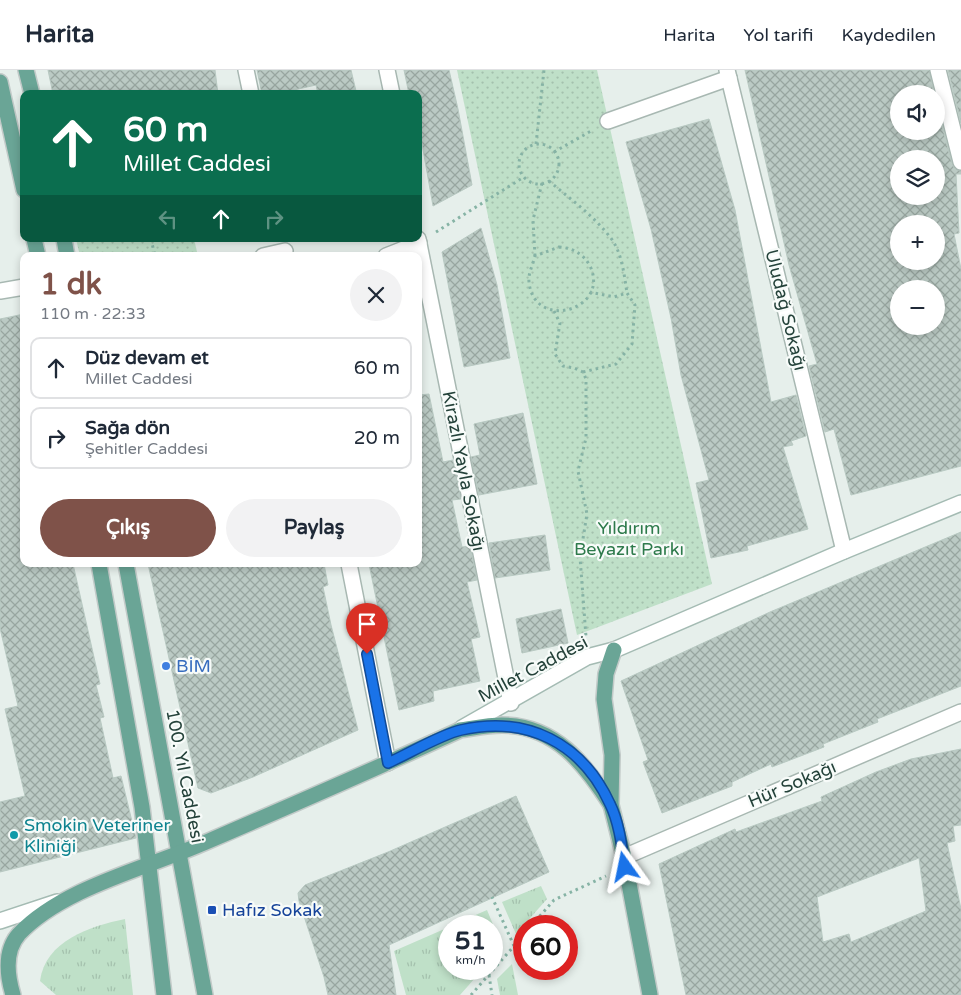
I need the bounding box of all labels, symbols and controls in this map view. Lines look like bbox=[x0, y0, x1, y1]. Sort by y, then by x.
text: Harita bbox=[25, 20, 94, 49]
text: Harita bbox=[663, 24, 715, 46]
text: Yol tarifi bbox=[743, 24, 813, 46]
text: Kaydedilen bbox=[841, 24, 936, 46]
map controls bbox=[890, 85, 945, 335]
button: sound bbox=[890, 85, 945, 140]
text: 60 m bbox=[123, 109, 208, 151]
icon: ahead bbox=[40, 110, 105, 175]
button: layers bbox=[890, 150, 945, 205]
text: Millet Caddesi bbox=[123, 151, 271, 177]
icon: left bbox=[154, 205, 182, 233]
icon: ahead bbox=[207, 205, 235, 233]
icon: right bbox=[260, 205, 288, 233]
button: + bbox=[890, 215, 945, 270]
street label: Uludağ Sokağı bbox=[760, 247, 812, 373]
text: 1 dk bbox=[40, 266, 102, 303]
button: close bbox=[350, 269, 402, 321]
button: − bbox=[890, 280, 945, 335]
text: 110 m · 22:33 bbox=[40, 304, 146, 324]
text: Düz devam et bbox=[85, 347, 209, 369]
icon: ahead bbox=[42, 354, 70, 382]
text: 60 m bbox=[354, 357, 400, 379]
text: Millet Caddesi bbox=[85, 369, 193, 389]
street label: Kirazlı Yayla Sokağı bbox=[438, 389, 490, 553]
text: Sağa dön bbox=[85, 417, 170, 439]
icon: right bbox=[42, 424, 70, 452]
text: 20 m bbox=[354, 427, 400, 449]
text: Şehitler Caddesi bbox=[85, 439, 208, 459]
button: Çıkış bbox=[40, 499, 216, 557]
button: Paylaş bbox=[226, 499, 402, 557]
park label: Yıldırım Beyazıt Parkı bbox=[574, 517, 684, 560]
pin bbox=[346, 603, 388, 654]
icon: arrive bbox=[353, 610, 381, 638]
street label: Millet Caddesi bbox=[474, 631, 592, 707]
place label: BİM bbox=[176, 655, 211, 677]
marker: BİM bbox=[160, 660, 172, 672]
street label: 100. Yıl Caddesi bbox=[161, 707, 209, 845]
street label: Hür Sokağı bbox=[745, 756, 839, 812]
place label: Smokin Veteriner Kliniği bbox=[24, 814, 170, 857]
marker: Smokin Veteriner Kliniği bbox=[8, 829, 20, 841]
position arrow bbox=[598, 840, 650, 892]
place label: Hafız Sokak bbox=[222, 899, 322, 921]
marker: Hafız Sokak bbox=[206, 904, 218, 916]
speed limit sign: 60 bbox=[513, 915, 578, 980]
text: 51 bbox=[455, 926, 486, 956]
text: km/h bbox=[455, 953, 486, 967]

